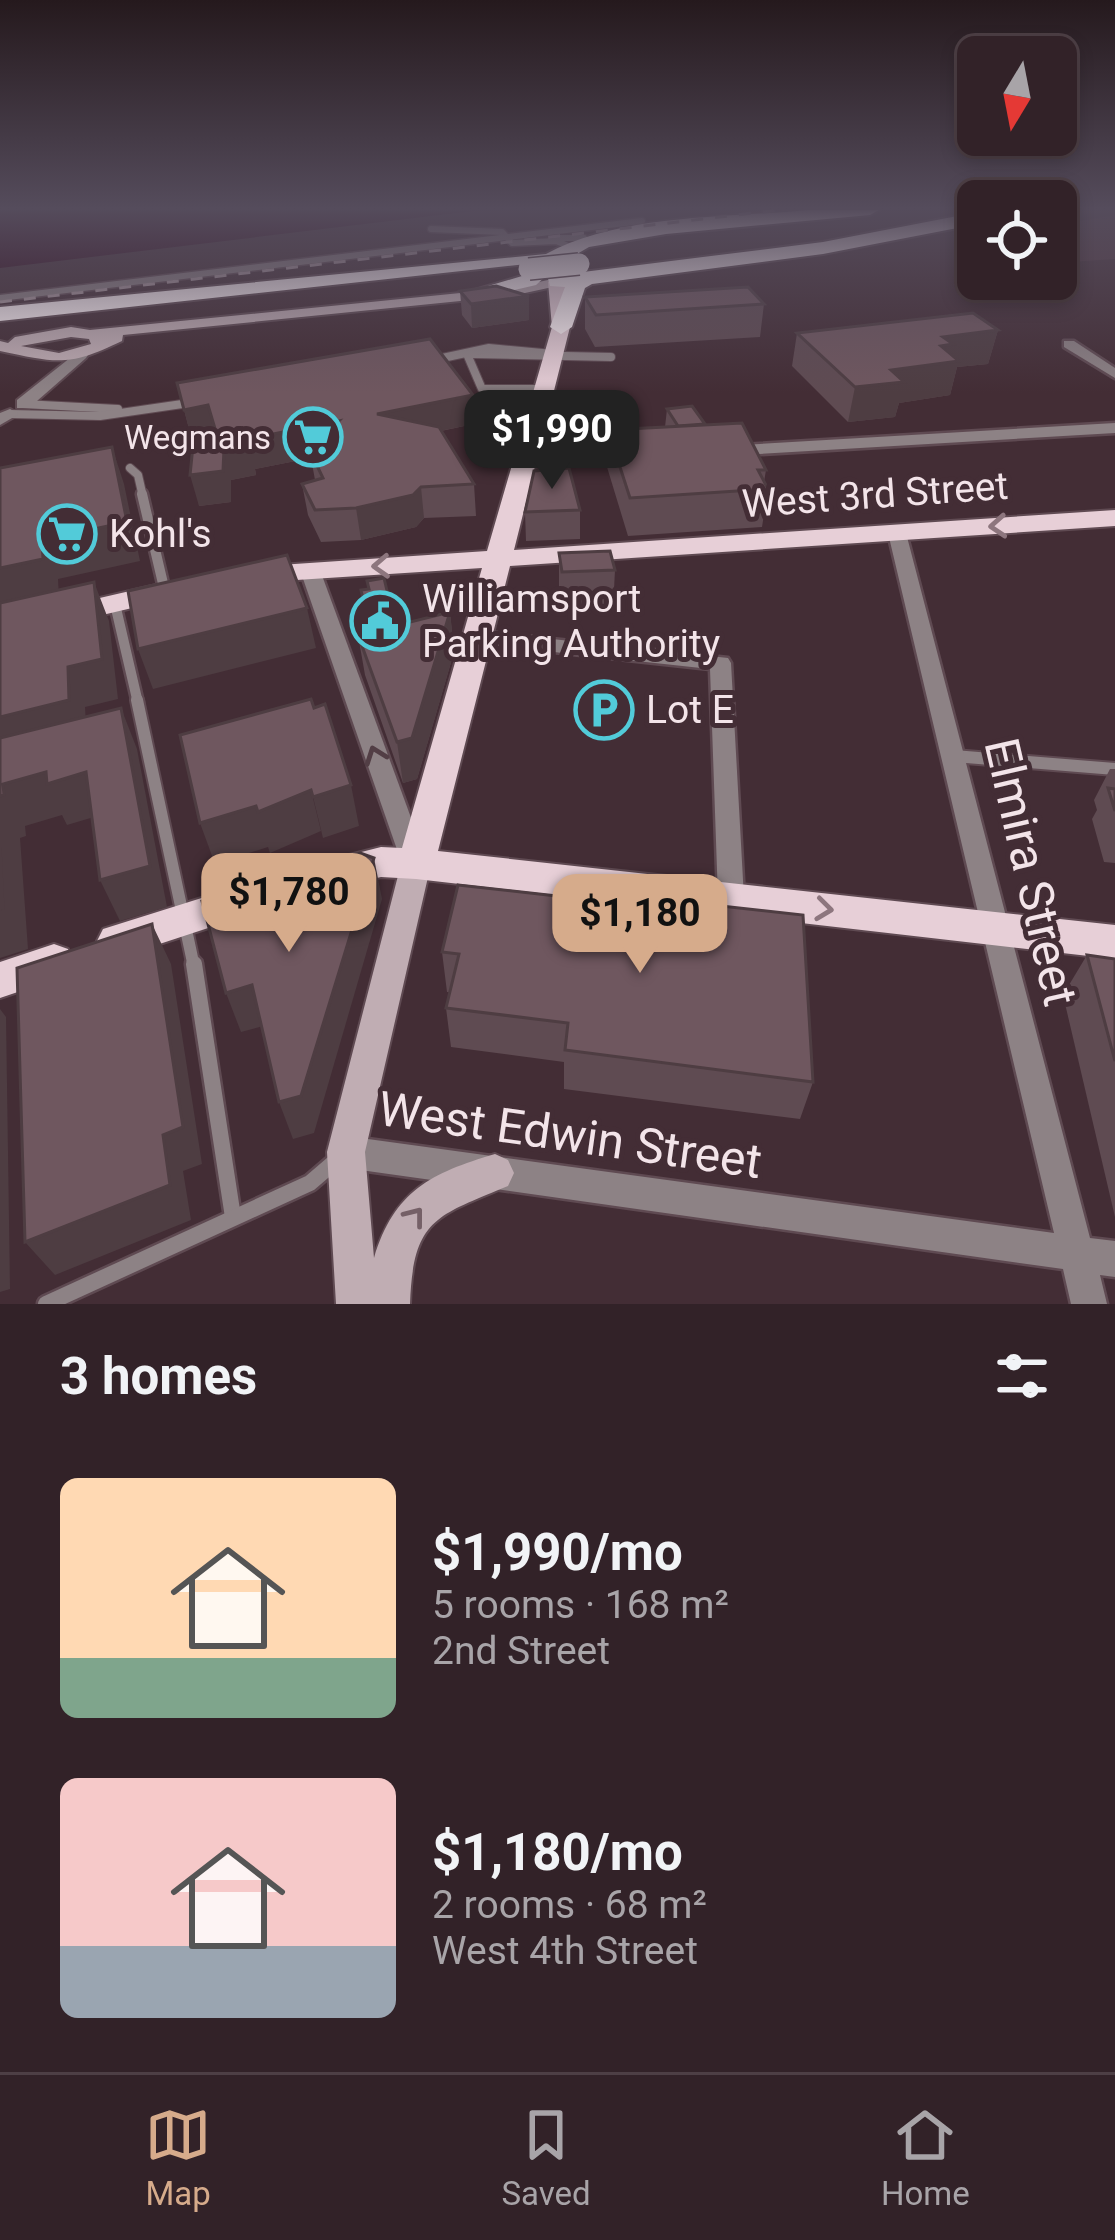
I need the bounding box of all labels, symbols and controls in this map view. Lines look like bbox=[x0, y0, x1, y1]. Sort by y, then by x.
north arrow bbox=[957, 36, 1077, 156]
map controls bbox=[957, 36, 1077, 300]
button: locate bbox=[957, 180, 1077, 300]
pin: $1,990 bbox=[454, 390, 650, 492]
supermarket icon: Wegmans bbox=[282, 406, 344, 468]
text: $1,990 bbox=[491, 406, 613, 452]
place label: Wegmans bbox=[124, 418, 271, 457]
street label: West 3rd Street bbox=[740, 463, 1010, 527]
supermarket icon: Kohl's bbox=[36, 503, 98, 565]
place label: Kohl's bbox=[109, 511, 212, 557]
one-way arrow bbox=[988, 512, 1007, 538]
one-way arrow bbox=[371, 553, 390, 579]
place label: Williamsport Parking Authority bbox=[422, 576, 720, 667]
public building icon: Williamsport Parking Authority bbox=[349, 590, 411, 652]
parking icon: Lot E bbox=[573, 679, 635, 741]
place label: Lot E bbox=[646, 687, 734, 733]
street label: Elmira Street bbox=[973, 733, 1089, 1011]
one-way arrow bbox=[365, 745, 389, 766]
pin: $1,780 bbox=[191, 853, 387, 955]
text: $1,780 bbox=[228, 869, 350, 915]
pin: $1,180 bbox=[542, 874, 738, 976]
text: $1,180 bbox=[579, 890, 701, 936]
one-way arrow bbox=[814, 895, 834, 921]
street label: West Edwin Street bbox=[375, 1080, 765, 1190]
one-way arrow bbox=[401, 1208, 422, 1230]
icon: filters bbox=[989, 1343, 1055, 1409]
text: 3 homes bbox=[60, 1347, 257, 1406]
text: $1,990/mo bbox=[432, 1523, 683, 1582]
icon: home bbox=[156, 1526, 300, 1670]
text: 5 rooms · 168 m² bbox=[432, 1582, 729, 1628]
text: 2nd Street bbox=[432, 1628, 610, 1674]
text: $1,180/mo bbox=[432, 1823, 683, 1882]
icon: home bbox=[156, 1826, 300, 1970]
text: 2 rooms · 68 m² bbox=[432, 1882, 707, 1928]
text: West 4th Street bbox=[432, 1928, 698, 1974]
tab: Map bbox=[145, 2102, 211, 2213]
tab: Saved bbox=[501, 2102, 591, 2213]
tab: Home bbox=[881, 2102, 970, 2213]

